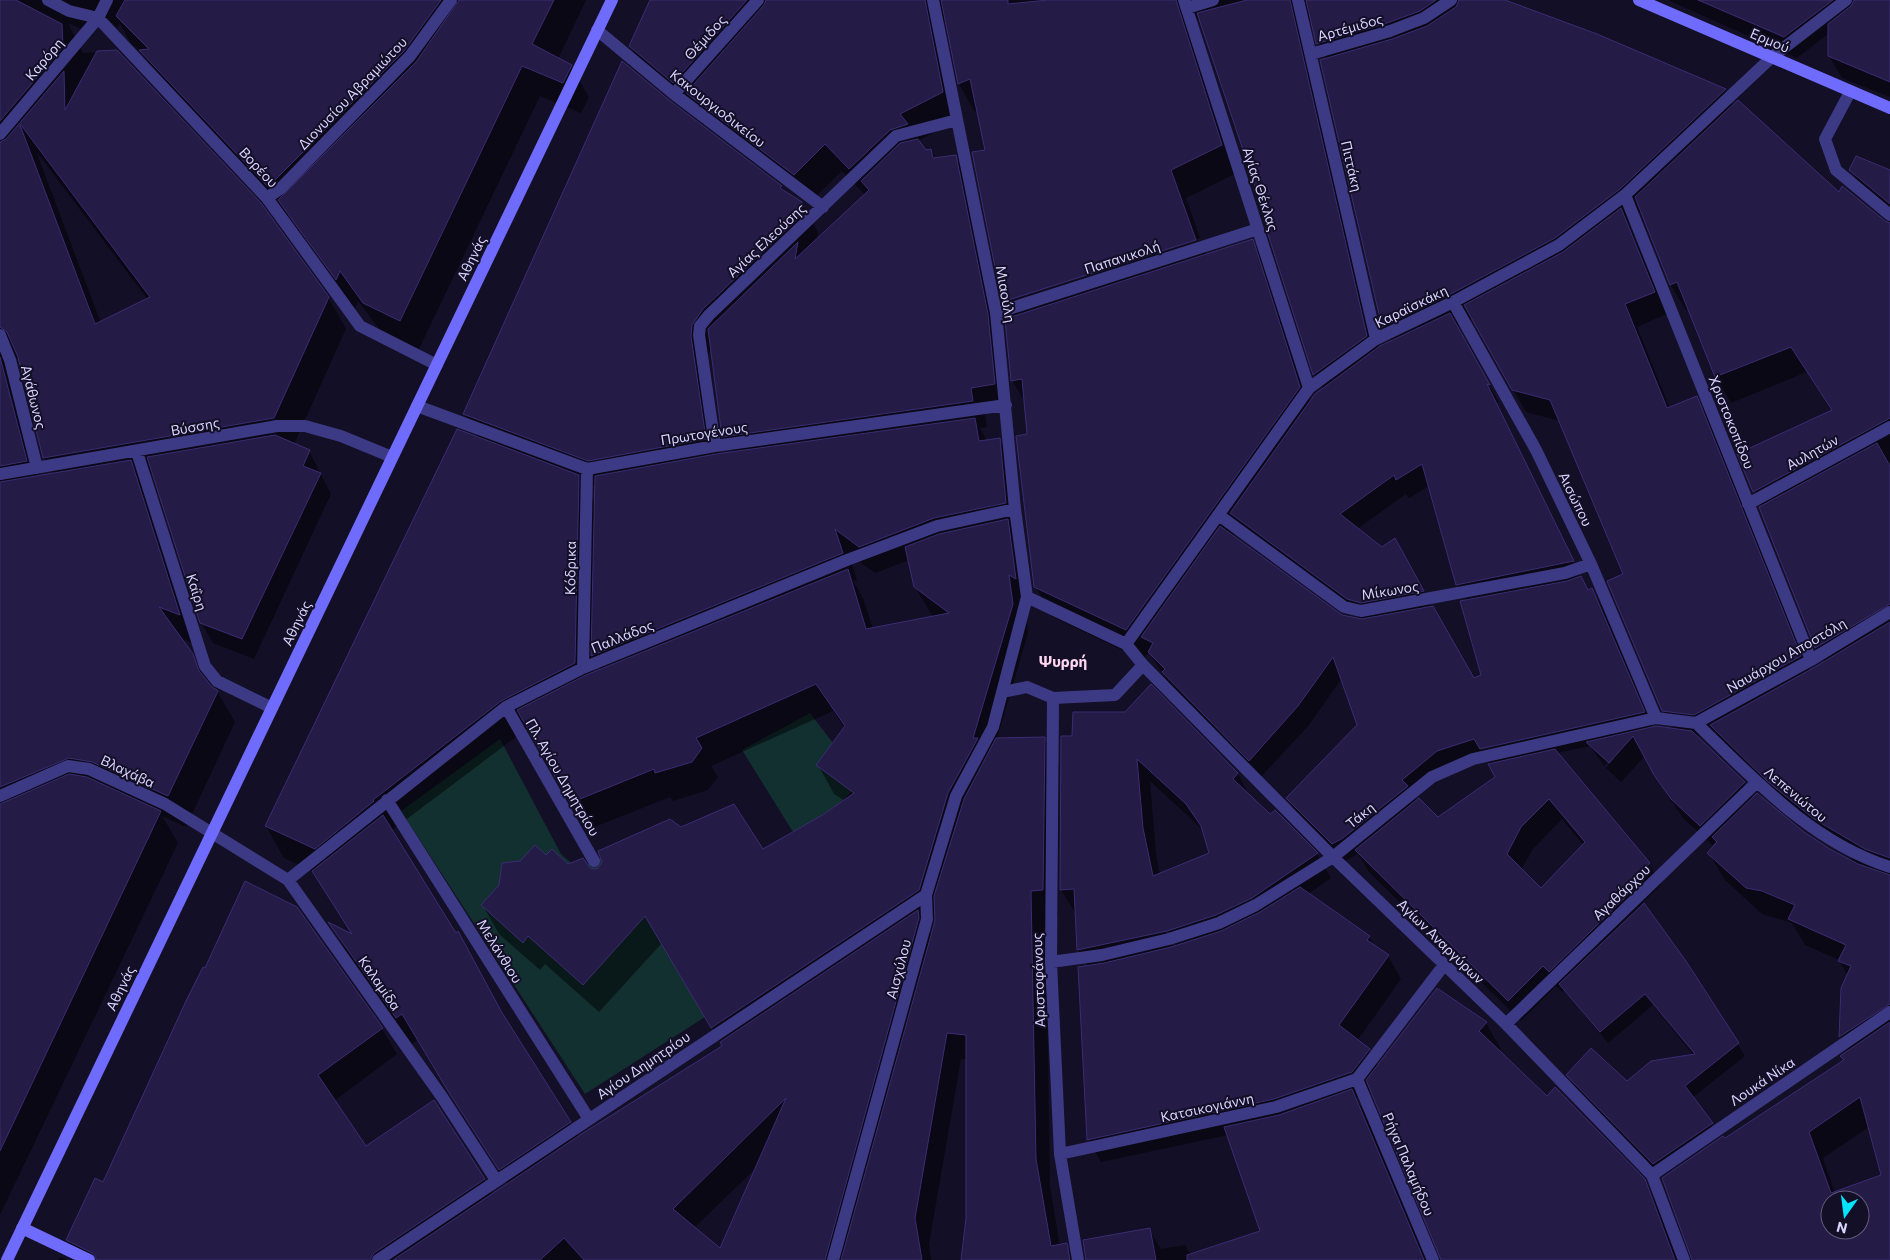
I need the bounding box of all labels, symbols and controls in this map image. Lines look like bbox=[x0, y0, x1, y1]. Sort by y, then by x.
street label: Αρτέμιδος bbox=[1315, 10, 1385, 44]
street label: Θέμιδος bbox=[680, 11, 730, 63]
street label: Ερμού bbox=[1748, 24, 1792, 56]
street label: Διονυσίου Αβραμιώτου bbox=[294, 33, 410, 153]
street label: Καρόρη bbox=[21, 34, 67, 84]
street label: Κακουργιοδικείου bbox=[667, 65, 769, 151]
street label: Πιττάκη bbox=[1338, 139, 1366, 193]
street label: Βορέου bbox=[236, 143, 282, 191]
street label: Αγίας Θέκλας bbox=[1239, 145, 1283, 233]
street label: Αγίας Ελεούσης bbox=[723, 199, 809, 281]
street label: Αθηνάς bbox=[453, 233, 489, 283]
street label: Παπανικολή bbox=[1082, 237, 1162, 277]
street label: Μιαούλη bbox=[993, 264, 1019, 324]
street label: Καραϊσκάκη bbox=[1372, 281, 1450, 331]
street label: Αγάθωνος bbox=[18, 363, 50, 431]
street label: Χριστοκοπίδου bbox=[1706, 373, 1758, 471]
street label: Βύσσης bbox=[169, 413, 221, 439]
street label: Πρωτογένους bbox=[659, 418, 749, 448]
street label: Αυλητών bbox=[1783, 431, 1841, 473]
street label: Αισώπου bbox=[1556, 469, 1596, 529]
street label: Κόδρικα bbox=[561, 541, 579, 595]
street label: Καΐρη bbox=[183, 571, 211, 613]
street label: Μίκωνος bbox=[1360, 577, 1420, 603]
street label: Αθηνάς bbox=[278, 598, 314, 648]
street label: Ναυάρχου Αποστόλη bbox=[1723, 614, 1849, 696]
street label: Παλλάδος bbox=[588, 616, 656, 656]
district label: Ψυρρή bbox=[1039, 652, 1087, 670]
street label: Πλ. Αγίου Δημητρίου bbox=[522, 715, 604, 839]
street label: Βλαχάβα bbox=[98, 751, 158, 791]
street label: Λεπενιώτου bbox=[1761, 763, 1831, 825]
street label: Τάκη bbox=[1342, 798, 1378, 832]
street label: Αγαθάρχου bbox=[1589, 860, 1653, 923]
street label: Αγίων Αναργύρων bbox=[1394, 895, 1488, 987]
street label: Μελάνθιου bbox=[474, 916, 526, 986]
street label: Αριστοφάνους bbox=[1028, 932, 1048, 1028]
street label: Αισχύλου bbox=[882, 937, 914, 1001]
street label: Καλαμίδα bbox=[355, 952, 405, 1014]
street label: Αθηνάς bbox=[102, 963, 138, 1013]
street label: Αγίου Δημητρίου bbox=[593, 1027, 693, 1103]
street label: Λουκά Νίκα bbox=[1726, 1053, 1798, 1109]
street label: Κατσικογιάννη bbox=[1159, 1089, 1255, 1125]
street label: Ρήγα Παλαμήδου bbox=[1380, 1110, 1438, 1218]
north arrow bbox=[1820, 1190, 1870, 1240]
text: N bbox=[1835, 1219, 1849, 1238]

